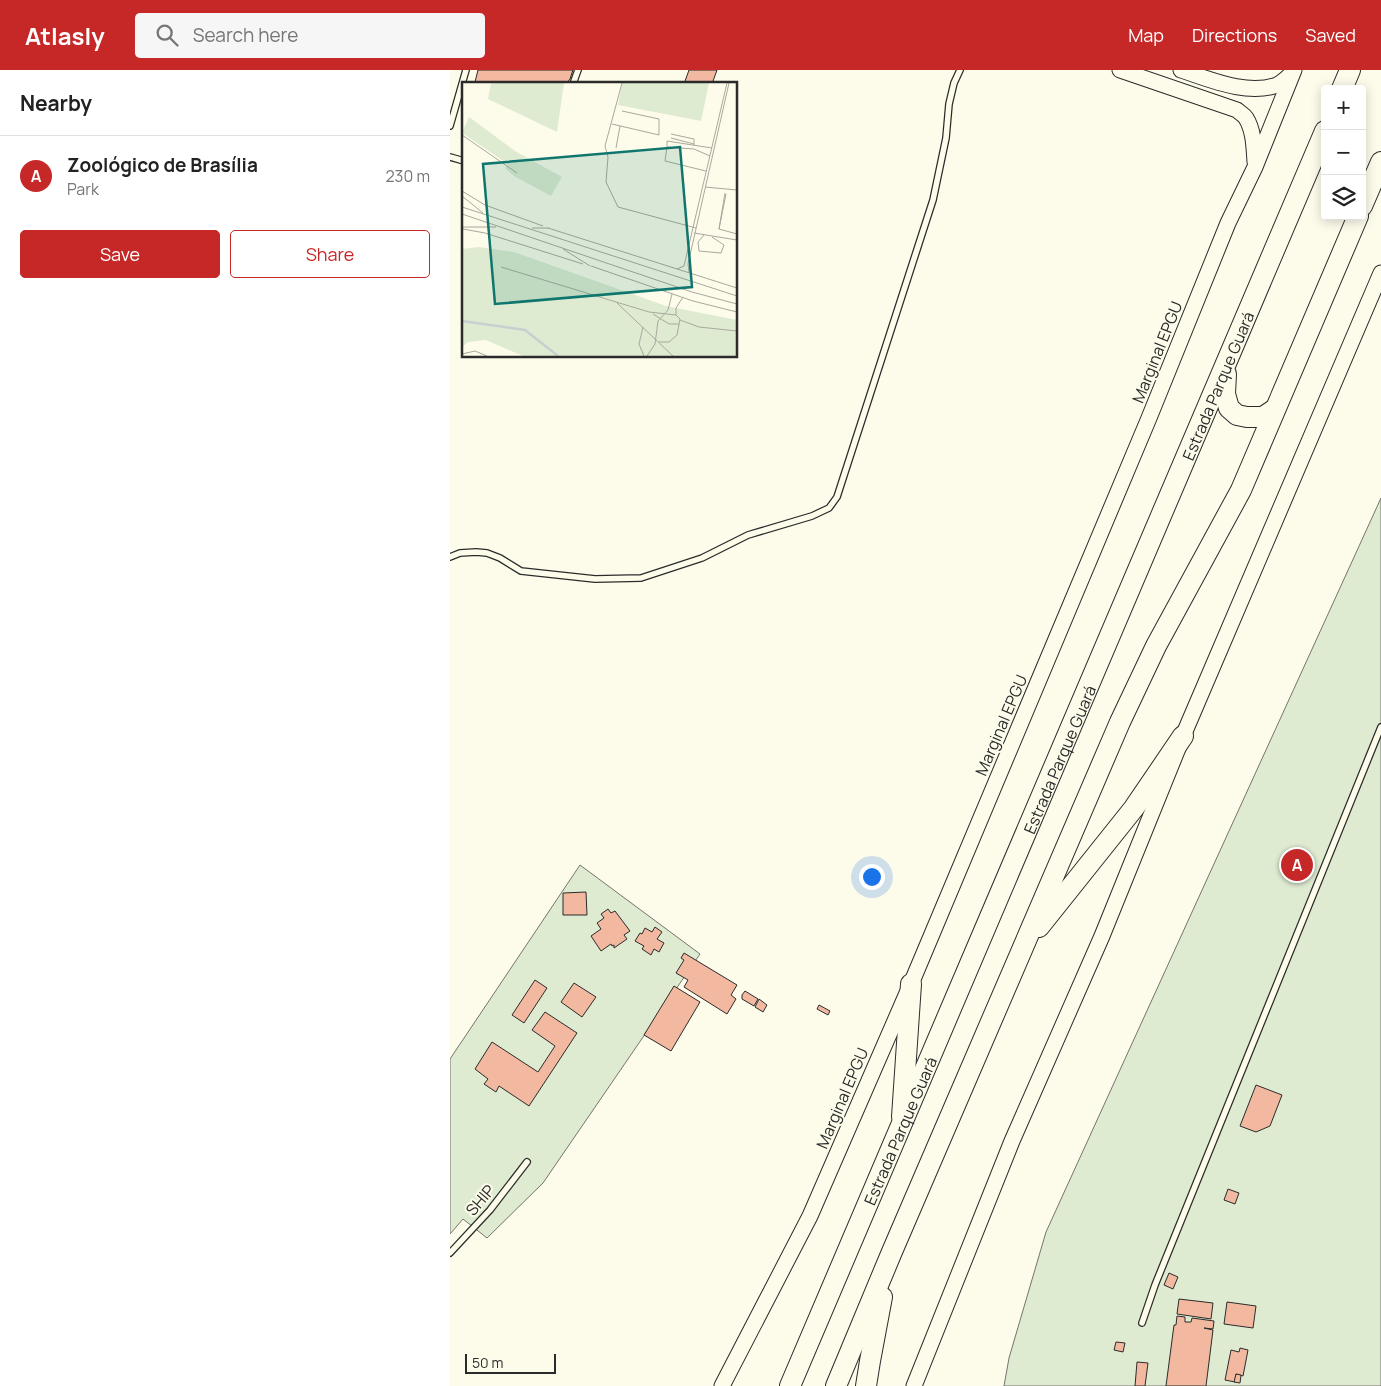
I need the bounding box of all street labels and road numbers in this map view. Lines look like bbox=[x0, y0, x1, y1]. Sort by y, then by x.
street label: Marginal EPGU bbox=[1127, 298, 1187, 406]
street label: Estrada Parque Guará bbox=[1177, 308, 1259, 464]
street label: Marginal EPGU bbox=[970, 671, 1032, 779]
street label: Estrada Parque Guará bbox=[1018, 682, 1101, 837]
street label: Marginal EPGU bbox=[811, 1044, 873, 1152]
street label: Estrada Parque Guará bbox=[859, 1053, 942, 1208]
street label: SHIP bbox=[461, 1180, 500, 1220]

